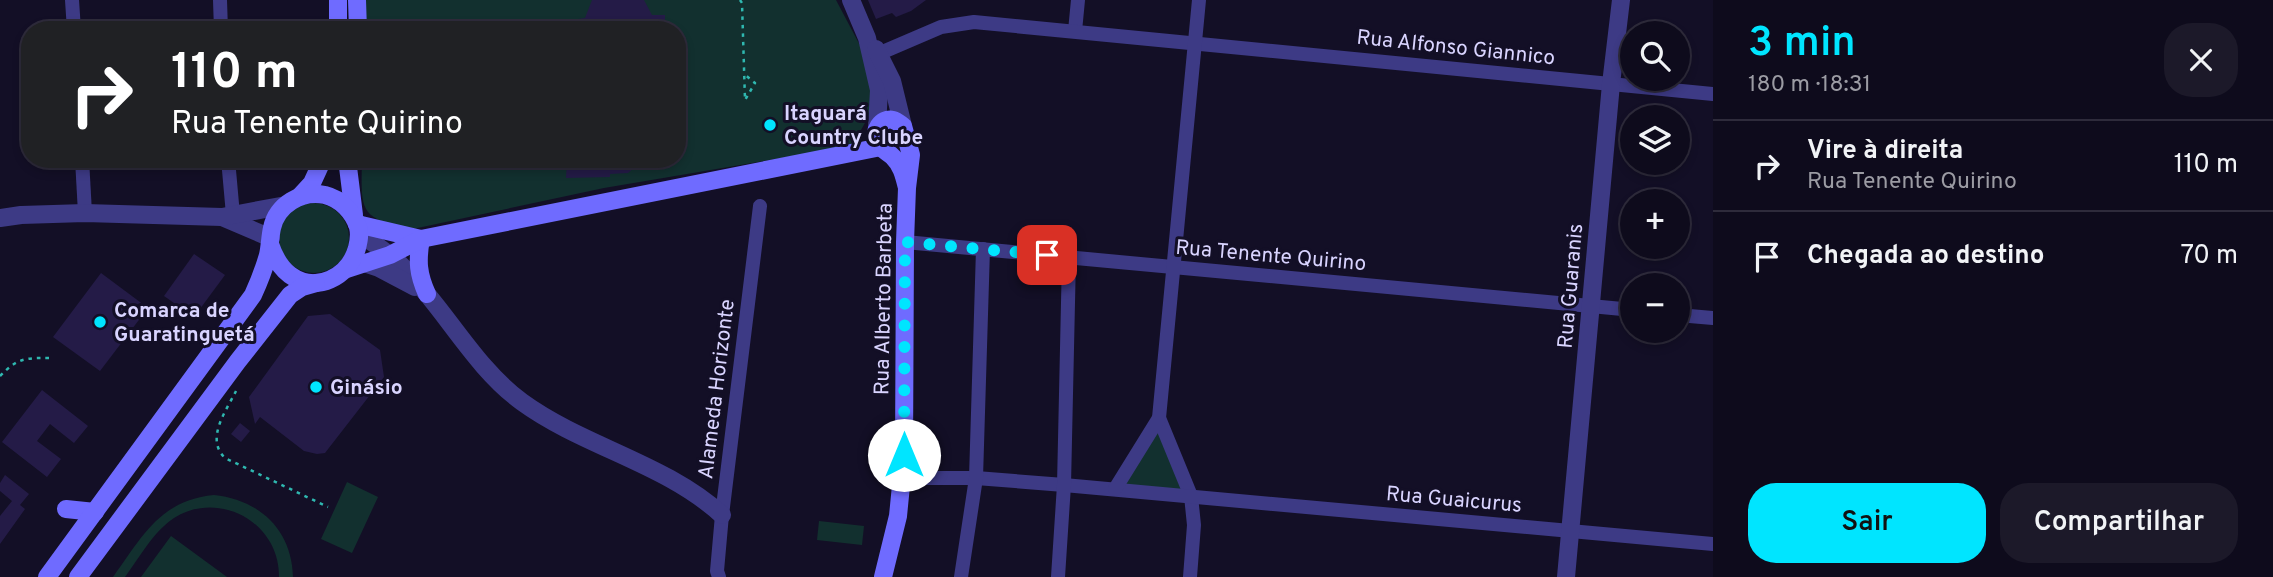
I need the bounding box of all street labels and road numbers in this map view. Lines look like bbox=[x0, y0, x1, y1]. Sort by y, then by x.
street label: Rua Alfonso Giannico bbox=[1355, 25, 1556, 72]
street label: Rua Alberto Barbeta bbox=[869, 203, 900, 395]
street label: Rua Guaranis bbox=[1553, 222, 1590, 350]
street label: Rua Tenente Quirino bbox=[1174, 235, 1367, 278]
street label: Alameda Horizonte bbox=[693, 298, 742, 481]
street label: Rua Guaicurus bbox=[1385, 481, 1523, 520]

